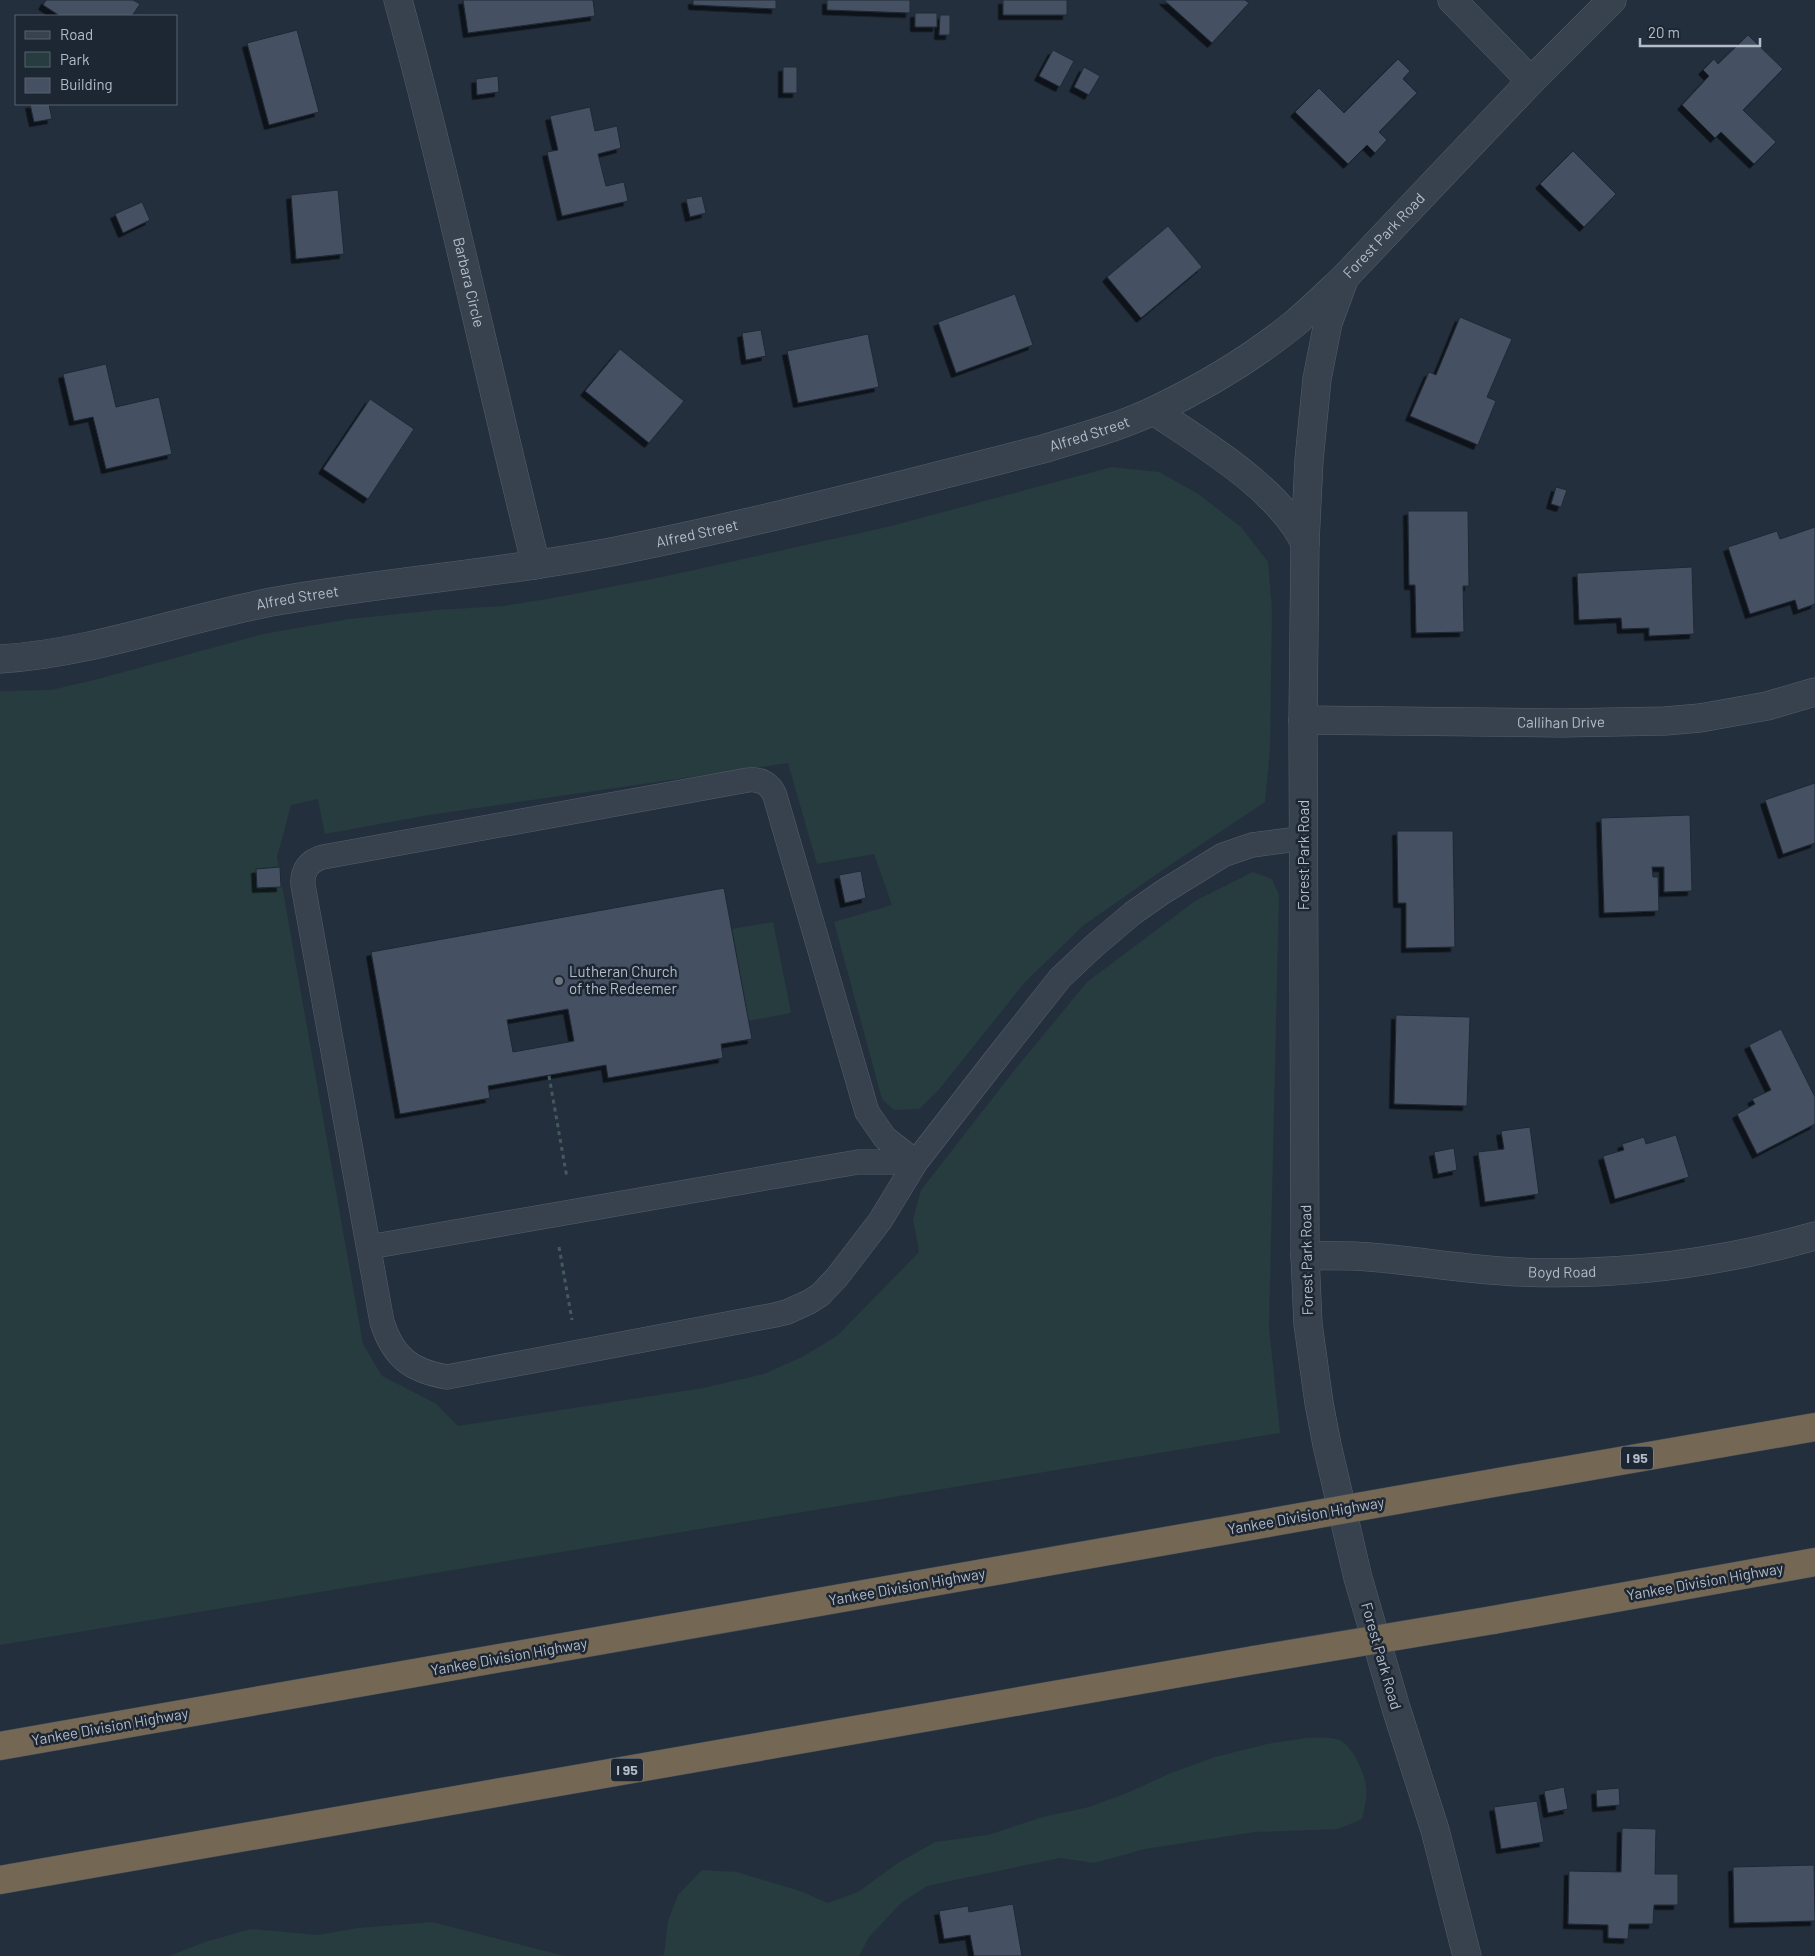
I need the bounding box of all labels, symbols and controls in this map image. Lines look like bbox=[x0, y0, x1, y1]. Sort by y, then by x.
legend bbox=[15, 15, 178, 105]
scale bar bbox=[1640, 15, 1760, 47]
text: 20 m bbox=[1648, 23, 1680, 41]
text: Road bbox=[60, 25, 93, 43]
text: Park bbox=[60, 50, 90, 68]
text: Building bbox=[60, 75, 113, 93]
street label: Forest Park Road bbox=[1339, 189, 1428, 282]
street label: Barbara Circle bbox=[450, 235, 489, 329]
street label: Alfred Street bbox=[1047, 412, 1132, 455]
street label: Alfred Street bbox=[654, 515, 740, 550]
street label: Alfred Street bbox=[254, 581, 340, 613]
street label: Callihan Drive bbox=[1517, 712, 1605, 731]
street label: Forest Park Road bbox=[1294, 800, 1312, 910]
place label: Lutheran Church of the Redeemer bbox=[569, 962, 678, 997]
marker: Lutheran Church of the Redeemer bbox=[553, 975, 565, 987]
street label: Forest Park Road bbox=[1296, 1205, 1316, 1315]
street label: Boyd Road bbox=[1528, 1262, 1597, 1281]
road number: I 95 bbox=[1621, 1446, 1653, 1470]
street label: Yankee Division Highway bbox=[1226, 1492, 1386, 1538]
street label: Yankee Division Highway bbox=[1625, 1558, 1785, 1604]
street label: Yankee Division Highway bbox=[827, 1563, 987, 1609]
street label: Forest Park Road bbox=[1358, 1600, 1406, 1711]
street label: Yankee Division Highway bbox=[429, 1633, 589, 1679]
street label: Yankee Division Highway bbox=[30, 1703, 190, 1749]
road number: I 95 bbox=[611, 1758, 643, 1782]

